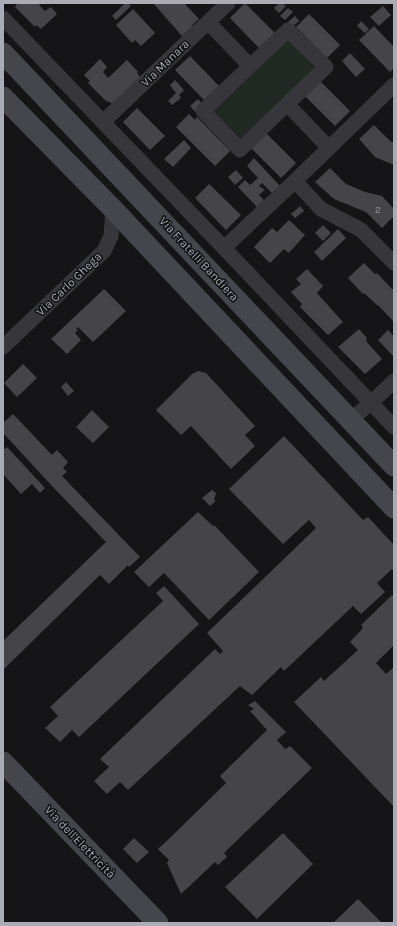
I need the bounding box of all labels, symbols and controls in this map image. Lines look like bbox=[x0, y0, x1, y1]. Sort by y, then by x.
street label: Via Manara bbox=[138, 37, 192, 89]
house number: 2 bbox=[375, 204, 381, 216]
street label: Via Fratelli Bandiera bbox=[156, 214, 242, 304]
street label: Via Carlo Ghega bbox=[33, 249, 105, 319]
street label: Via dell'Elettricità bbox=[42, 803, 118, 881]

